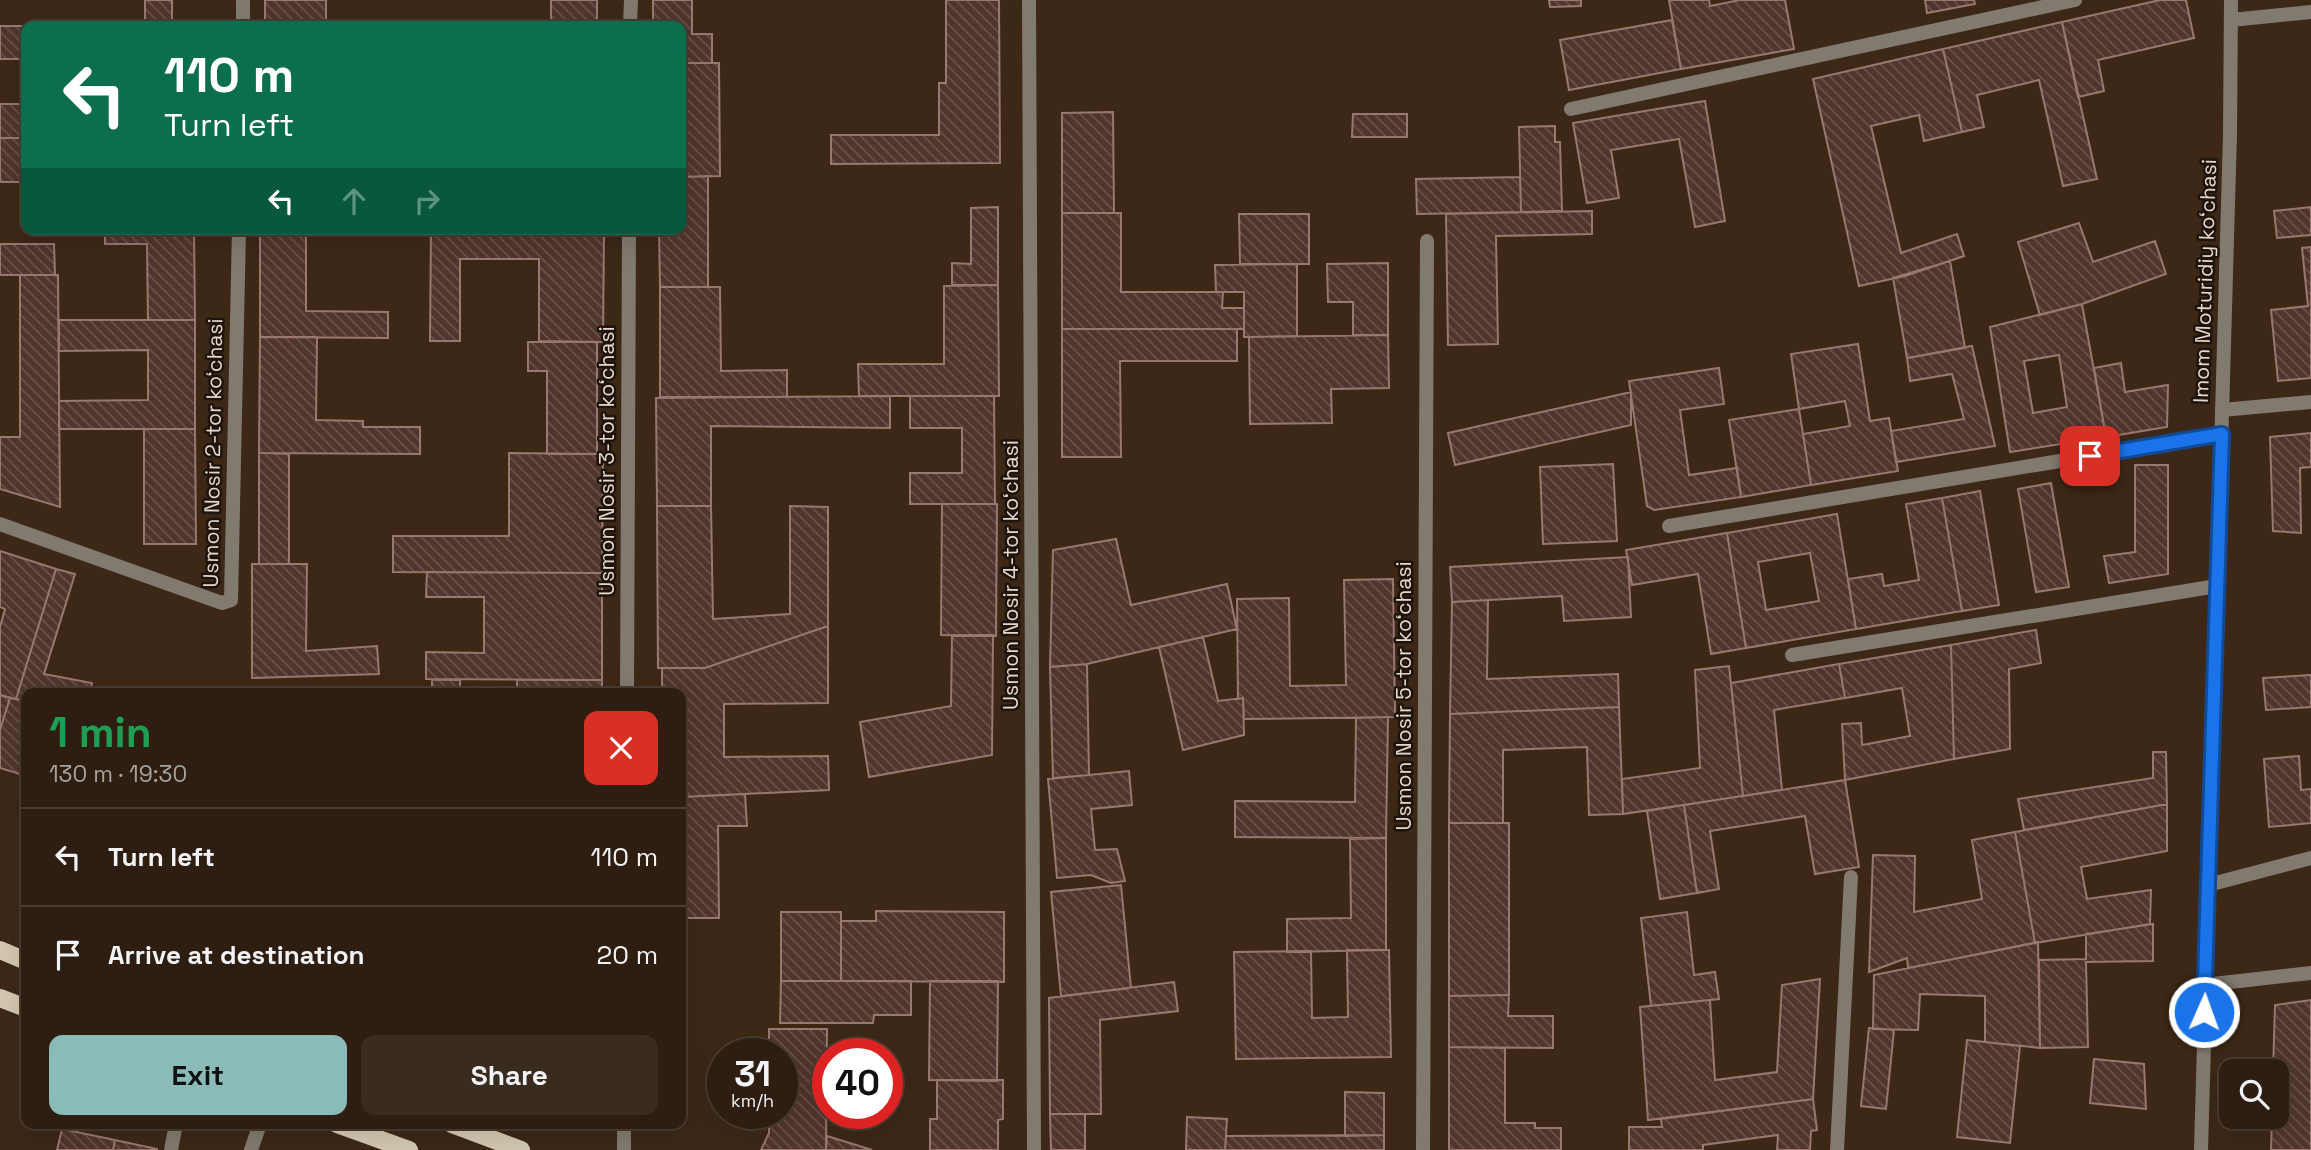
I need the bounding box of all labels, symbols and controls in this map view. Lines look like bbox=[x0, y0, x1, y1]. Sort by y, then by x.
text: 110 m bbox=[164, 44, 294, 106]
icon: left bbox=[49, 49, 140, 140]
text: Turn left bbox=[164, 105, 294, 145]
street label: Imom Moturidiy koʻchasi bbox=[2187, 159, 2222, 403]
icon: left bbox=[262, 182, 300, 220]
icon: ahead bbox=[335, 182, 373, 220]
icon: right bbox=[408, 182, 446, 220]
street label: Usmon Nosir 2-tor koʻchasi bbox=[197, 318, 228, 588]
street label: Usmon Nosir 3-tor koʻchasi bbox=[593, 326, 620, 596]
pin bbox=[2060, 426, 2120, 486]
icon: arrive bbox=[2071, 437, 2109, 475]
street label: Usmon Nosir 4-tor koʻchasi bbox=[997, 440, 1024, 710]
street label: Usmon Nosir 5-tor koʻchasi bbox=[1390, 561, 1417, 831]
text: 1 min bbox=[49, 706, 152, 759]
button: close bbox=[584, 711, 658, 785]
text: 130 m · 19:30 bbox=[49, 759, 187, 789]
icon: left bbox=[49, 838, 87, 876]
text: Turn left bbox=[108, 840, 215, 874]
text: 110 m bbox=[591, 840, 658, 874]
icon: arrive bbox=[49, 936, 87, 974]
text: Arrive at destination bbox=[108, 938, 365, 972]
text: 20 m bbox=[597, 938, 658, 972]
position arrow bbox=[2167, 975, 2241, 1049]
button: Exit bbox=[49, 1035, 347, 1115]
button: Share bbox=[361, 1035, 658, 1115]
speed limit sign: 40 bbox=[812, 1038, 903, 1129]
text: 31 bbox=[734, 1052, 771, 1096]
map controls bbox=[2219, 1059, 2289, 1129]
button: search bbox=[2219, 1059, 2289, 1129]
text: km/h bbox=[731, 1089, 774, 1112]

